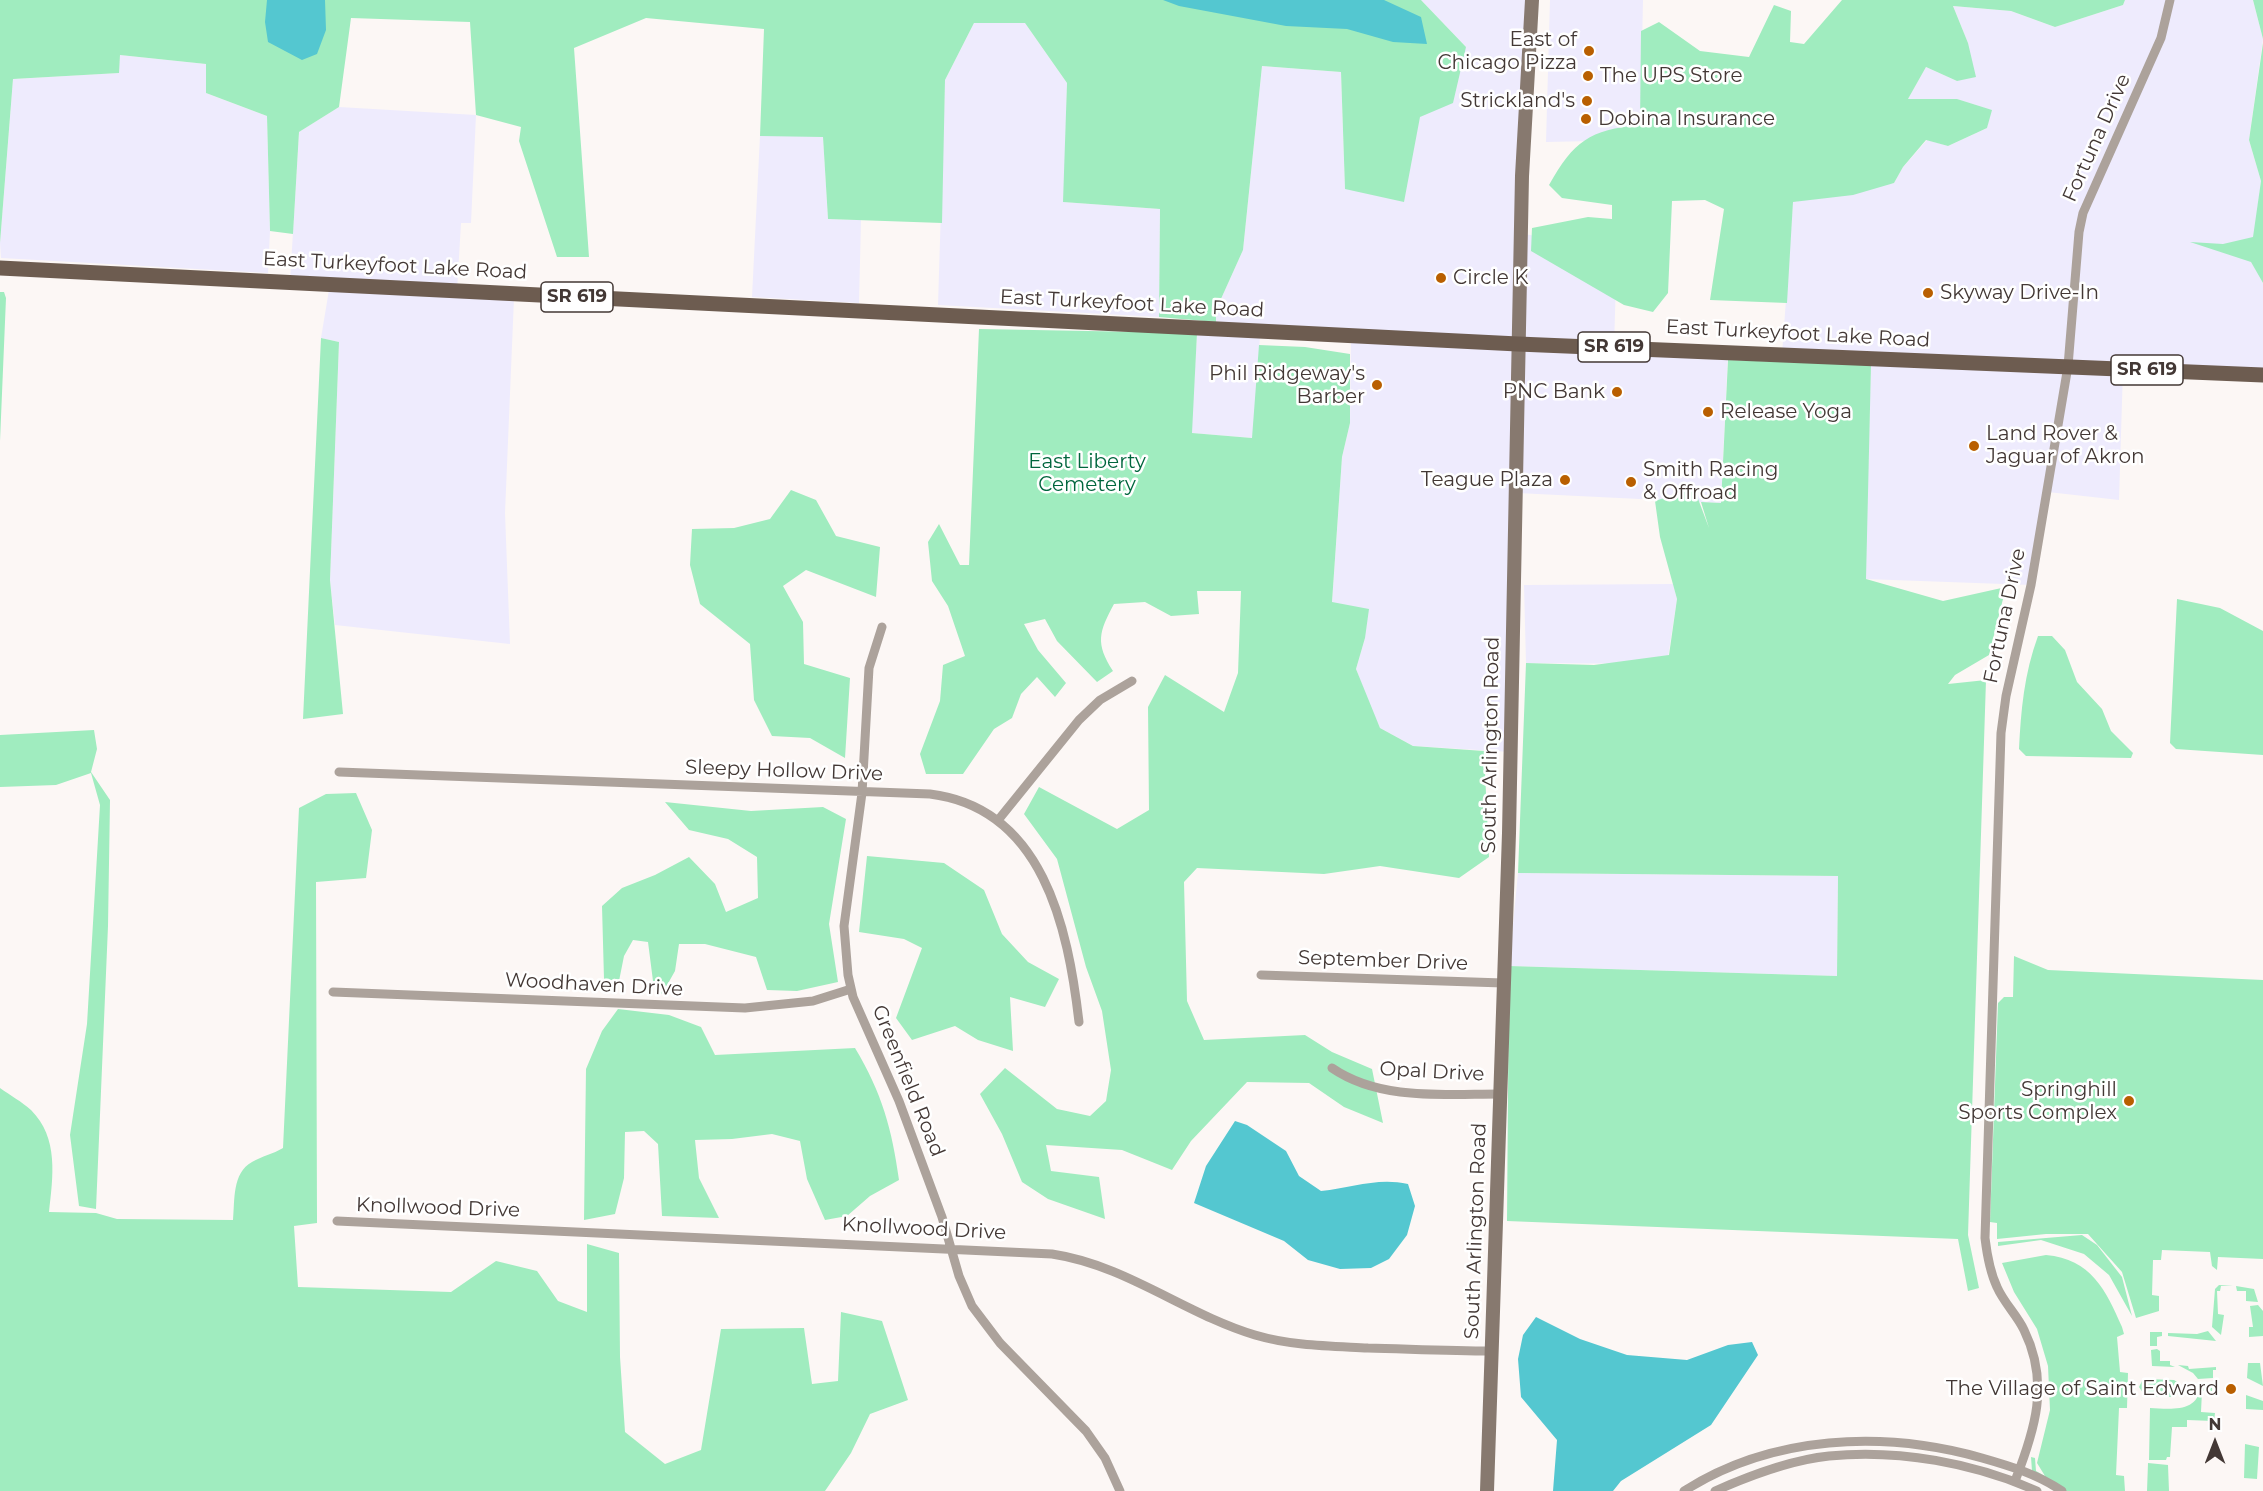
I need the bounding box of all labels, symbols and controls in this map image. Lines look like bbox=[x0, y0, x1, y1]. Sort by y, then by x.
place label: East of Chicago Pizza bbox=[1437, 28, 1577, 75]
marker: East of Chicago Pizza bbox=[1582, 44, 1596, 58]
place label: The UPS Store bbox=[1600, 64, 1742, 88]
marker: The UPS Store bbox=[1581, 69, 1595, 83]
street label: Fortuna Drive bbox=[2058, 70, 2136, 206]
place label: Strickland's bbox=[1460, 89, 1575, 113]
marker: Strickland's bbox=[1580, 94, 1594, 108]
place label: Dobina Insurance bbox=[1598, 107, 1775, 131]
marker: Dobina Insurance bbox=[1579, 112, 1593, 126]
street label: East Turkeyfoot Lake Road bbox=[262, 247, 528, 285]
place label: Circle K bbox=[1453, 266, 1528, 290]
marker: Circle K bbox=[1434, 271, 1448, 285]
place label: Skyway Drive-In bbox=[1940, 281, 2099, 305]
road number: SR 619 bbox=[541, 282, 613, 312]
street label: East Turkeyfoot Lake Road bbox=[999, 285, 1265, 323]
marker: Skyway Drive-In bbox=[1921, 286, 1935, 300]
street label: East Turkeyfoot Lake Road bbox=[1665, 315, 1931, 353]
road number: SR 619 bbox=[1578, 332, 1650, 362]
road number: SR 619 bbox=[2111, 355, 2183, 385]
place label: Phil Ridgeway's Barber bbox=[1209, 362, 1365, 409]
marker: Phil Ridgeway's Barber bbox=[1370, 378, 1384, 392]
place label: PNC Bank bbox=[1503, 380, 1605, 404]
marker: PNC Bank bbox=[1610, 385, 1624, 399]
place label: Release Yoga bbox=[1720, 400, 1852, 424]
marker: Release Yoga bbox=[1701, 405, 1715, 419]
place label: Land Rover & Jaguar of Akron bbox=[1986, 422, 2145, 469]
marker: Land Rover & Jaguar of Akron bbox=[1967, 439, 1981, 453]
park label: East Liberty Cemetery bbox=[1028, 450, 1146, 497]
place label: Smith Racing & Offroad bbox=[1643, 458, 1778, 505]
place label: Teague Plaza bbox=[1421, 468, 1553, 492]
marker: Teague Plaza bbox=[1558, 473, 1572, 487]
marker: Smith Racing & Offroad bbox=[1624, 475, 1638, 489]
street label: Fortuna Drive bbox=[1979, 546, 2031, 686]
street label: South Arlington Road bbox=[1477, 636, 1505, 854]
street label: Sleepy Hollow Drive bbox=[685, 756, 883, 786]
street label: September Drive bbox=[1297, 946, 1469, 976]
street label: Woodhaven Drive bbox=[504, 968, 684, 1002]
street label: Greenfield Road bbox=[867, 1002, 949, 1160]
street label: Opal Drive bbox=[1379, 1057, 1485, 1087]
place label: Springhill Sports Complex bbox=[1958, 1078, 2117, 1125]
marker: Springhill Sports Complex bbox=[2122, 1094, 2136, 1108]
street label: South Arlington Road bbox=[1460, 1122, 1492, 1340]
street label: Knollwood Drive bbox=[355, 1193, 521, 1223]
street label: Knollwood Drive bbox=[841, 1213, 1007, 1245]
place label: The Village of Saint Edward bbox=[1946, 1377, 2219, 1401]
marker: The Village of Saint Edward bbox=[2224, 1382, 2238, 1396]
north arrow bbox=[2185, 1413, 2245, 1473]
text: N bbox=[2209, 1415, 2221, 1434]

